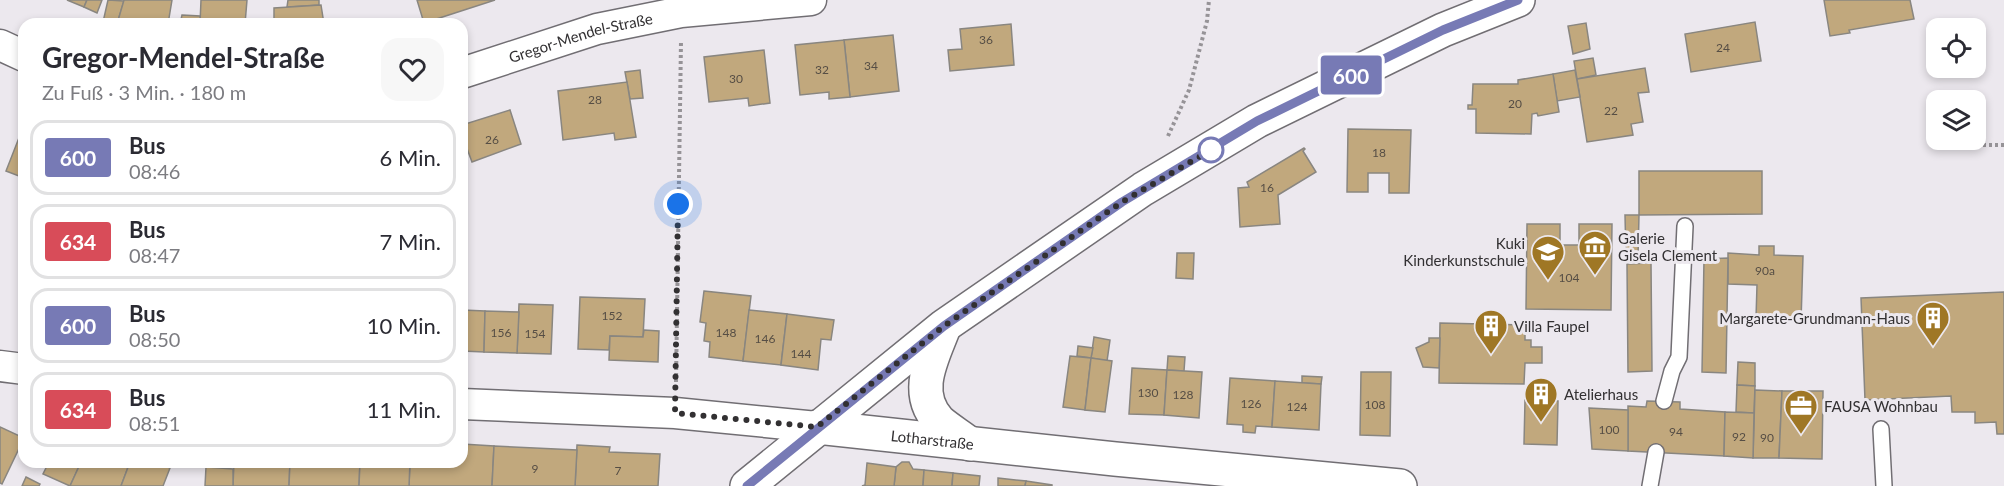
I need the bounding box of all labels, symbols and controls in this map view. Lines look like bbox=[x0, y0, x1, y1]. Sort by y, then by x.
street label: Gregor-Mendel-Straße bbox=[506, 9, 654, 66]
map controls bbox=[1926, 18, 1986, 150]
button: locate bbox=[1926, 18, 1986, 78]
house number: 36 bbox=[979, 32, 993, 47]
button: heart bbox=[381, 38, 444, 101]
text: Gregor-Mendel-Straße bbox=[42, 40, 325, 74]
house number: 24 bbox=[1716, 40, 1730, 55]
line badge: 600 bbox=[1316, 56, 1386, 94]
house number: 34 bbox=[864, 58, 878, 73]
house number: 32 bbox=[815, 62, 829, 77]
text: 600 bbox=[1333, 63, 1369, 88]
house number: 30 bbox=[729, 71, 743, 86]
text: Zu Fuß · 3 Min. · 180 m bbox=[42, 80, 246, 104]
button: layers bbox=[1926, 90, 1986, 150]
house number: 28 bbox=[588, 92, 602, 107]
house number: 20 bbox=[1508, 96, 1522, 111]
house number: 22 bbox=[1604, 103, 1618, 118]
text: Bus bbox=[129, 132, 165, 159]
house number: 26 bbox=[485, 132, 499, 147]
unlabelled marker bbox=[1198, 137, 1224, 163]
text: 6 Min. bbox=[380, 144, 441, 171]
text: 600 bbox=[60, 145, 96, 170]
house number: 18 bbox=[1372, 145, 1386, 160]
text: 08:46 bbox=[129, 159, 180, 183]
house number: 16 bbox=[1260, 180, 1274, 195]
your location bbox=[663, 189, 693, 219]
text: Bus bbox=[129, 216, 165, 243]
text: 7 Min. bbox=[380, 228, 441, 255]
text: 634 bbox=[60, 229, 96, 254]
museum icon: Galerie Gisela Clement bbox=[1577, 229, 1613, 276]
place label: Galerie Gisela Clement bbox=[1618, 229, 1718, 264]
place label: Kuki Kinderkunstschule bbox=[1403, 234, 1525, 269]
school or university icon: Kuki Kinderkunstschule bbox=[1530, 234, 1566, 281]
text: 08:47 bbox=[129, 243, 180, 267]
house number: 90a bbox=[1755, 263, 1775, 278]
house number: 104 bbox=[1559, 270, 1579, 285]
text: Bus bbox=[129, 300, 165, 327]
building icon: Margarete-Grundmann-Haus bbox=[1915, 300, 1951, 347]
house number: 152 bbox=[602, 308, 622, 323]
building icon: Villa Faupel bbox=[1473, 308, 1509, 355]
place label: Margarete-Grundmann-Haus bbox=[1719, 309, 1910, 327]
text: 10 Min. bbox=[367, 312, 441, 339]
text: 600 bbox=[60, 313, 96, 338]
place label: Villa Faupel bbox=[1514, 317, 1589, 335]
house number: 156 bbox=[491, 325, 511, 340]
house number: 148 bbox=[716, 325, 736, 340]
house number: 154 bbox=[525, 326, 545, 341]
text: 08:50 bbox=[129, 327, 180, 351]
house number: 146 bbox=[755, 331, 775, 346]
house number: 144 bbox=[791, 346, 811, 361]
building icon: Atelierhaus bbox=[1523, 376, 1559, 423]
text: Bus bbox=[129, 384, 165, 411]
house number: 130 bbox=[1138, 385, 1158, 400]
place label: Atelierhaus bbox=[1564, 385, 1638, 403]
house number: 128 bbox=[1173, 387, 1193, 402]
office icon: FAUSA Wohnbau bbox=[1783, 388, 1819, 435]
text: 11 Min. bbox=[367, 396, 441, 423]
house number: 126 bbox=[1241, 396, 1261, 411]
text: 634 bbox=[60, 397, 96, 422]
house number: 108 bbox=[1365, 397, 1385, 412]
place label: FAUSA Wohnbau bbox=[1824, 397, 1938, 415]
house number: 124 bbox=[1287, 399, 1307, 414]
text: 08:51 bbox=[129, 411, 180, 435]
house number: 100 bbox=[1599, 422, 1619, 437]
house number: 94 bbox=[1669, 424, 1683, 439]
street label: Lotharstraße bbox=[890, 426, 975, 453]
house number: 92 bbox=[1732, 429, 1746, 444]
house number: 90 bbox=[1760, 430, 1774, 445]
house number: 9 bbox=[532, 461, 539, 476]
house number: 7 bbox=[615, 463, 622, 478]

